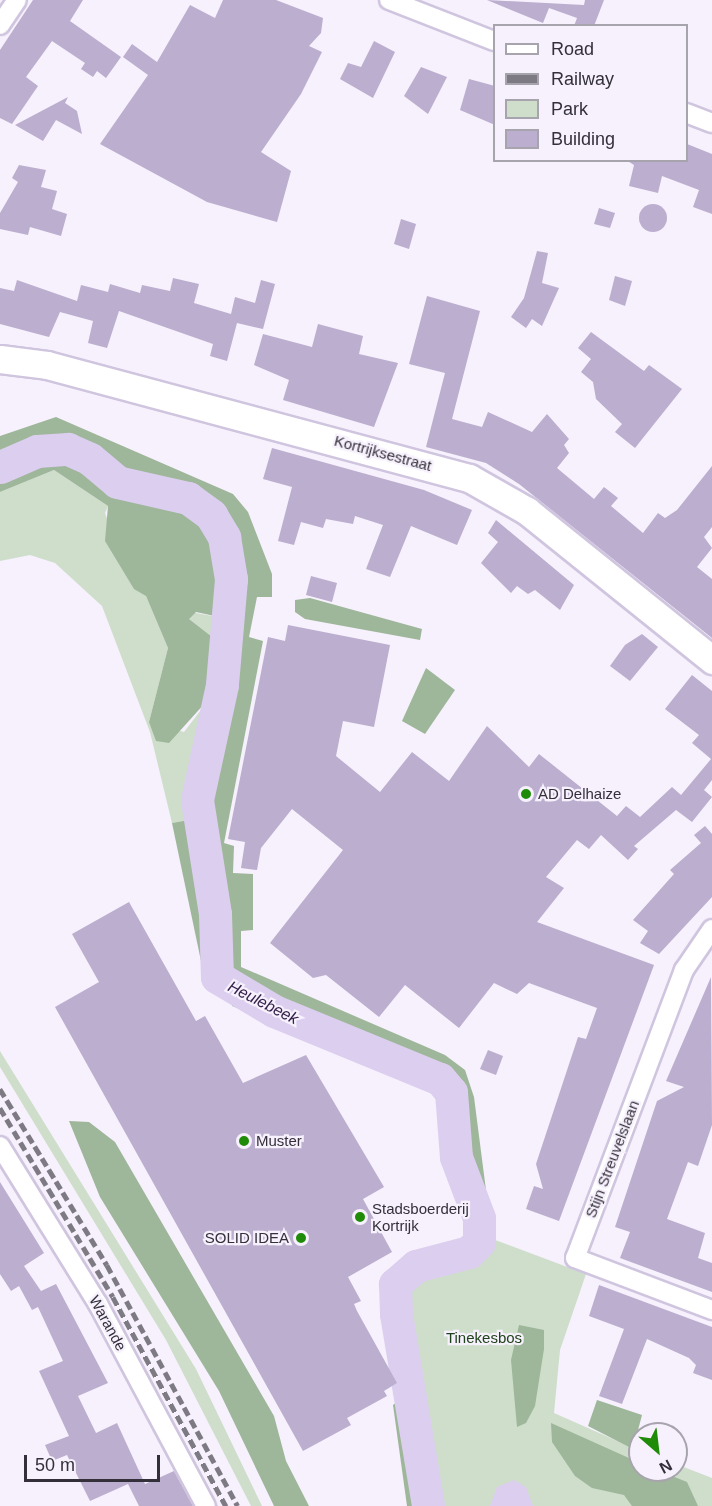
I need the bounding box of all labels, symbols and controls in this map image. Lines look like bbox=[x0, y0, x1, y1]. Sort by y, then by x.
legend bbox=[493, 24, 688, 162]
text: Road bbox=[551, 39, 594, 59]
text: Railway bbox=[551, 69, 614, 89]
text: Park bbox=[551, 99, 588, 119]
text: Building bbox=[551, 129, 615, 149]
street label: Kortrijksestraat bbox=[332, 431, 434, 475]
place label: AD Delhaize bbox=[538, 785, 621, 803]
marker: AD Delhaize bbox=[519, 787, 533, 801]
water label: Heulebeek bbox=[225, 977, 301, 1029]
street label: Stijn Streuvelslaan bbox=[581, 1098, 643, 1220]
place label: Muster bbox=[256, 1132, 302, 1150]
marker: Muster bbox=[237, 1134, 251, 1148]
place label: Stadsboerderij Kortrijk bbox=[372, 1199, 469, 1234]
marker: Stadsboerderij Kortrijk bbox=[353, 1210, 367, 1224]
place label: SOLID IDEA bbox=[205, 1229, 289, 1247]
marker: SOLID IDEA bbox=[294, 1231, 308, 1245]
street label: Warande bbox=[86, 1292, 130, 1354]
park label: Tinekesbos bbox=[446, 1329, 522, 1347]
north arrow bbox=[628, 1422, 688, 1482]
scale bar bbox=[27, 1443, 164, 1481]
text: 50 m bbox=[35, 1455, 75, 1475]
text: N bbox=[657, 1456, 675, 1477]

